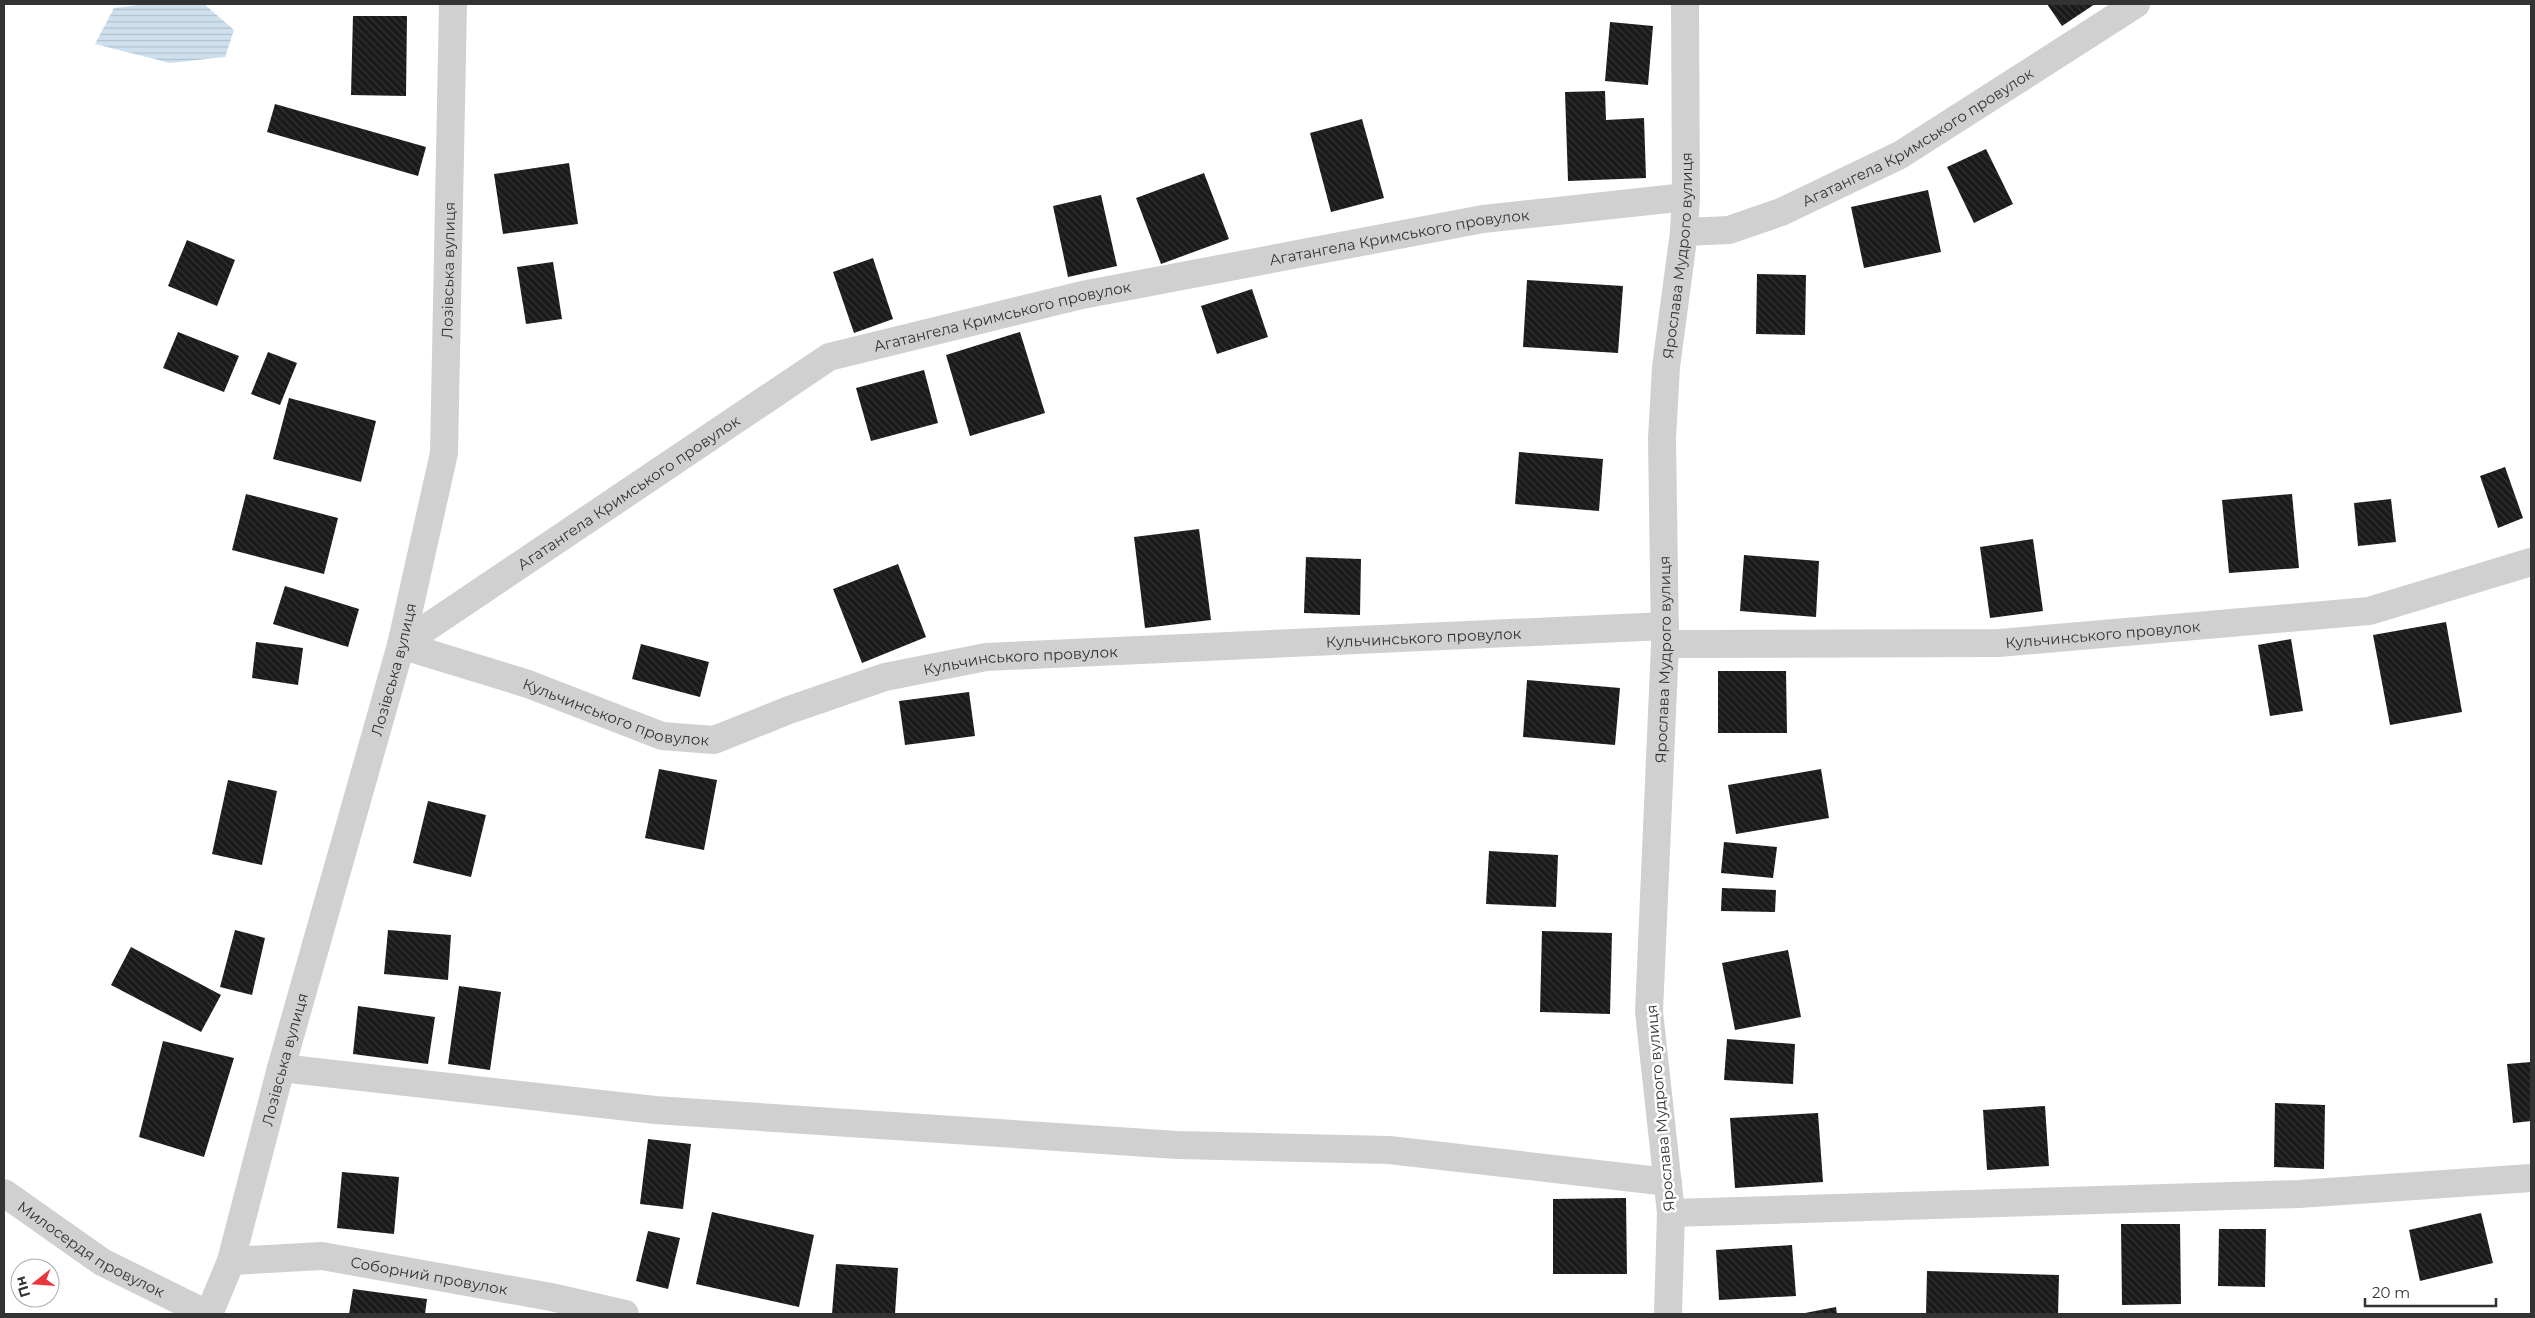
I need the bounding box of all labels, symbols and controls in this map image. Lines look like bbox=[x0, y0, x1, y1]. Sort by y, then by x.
street label: Агатангела Кримського провулок bbox=[1798, 63, 2037, 210]
street label: Ярослава Мудрого вулиця bbox=[1658, 152, 1696, 360]
street label: Лозівська вулиця bbox=[437, 202, 459, 339]
street label: Агатангела Кримського провулок bbox=[1268, 205, 1531, 269]
street label: Агатангела Кримського провулок bbox=[872, 276, 1133, 355]
street label: Агатангела Кримського провулок bbox=[513, 410, 743, 574]
street label: Ярослава Мудрого вулиця bbox=[1650, 556, 1675, 764]
street label: Лозівська вулиця bbox=[366, 601, 420, 738]
street label: Кульчинського провулок bbox=[2004, 616, 2201, 652]
street label: Кульчинського провулок bbox=[1325, 623, 1522, 651]
street label: Кульчинського провулок bbox=[922, 641, 1118, 679]
street label: Кульчинського провулок bbox=[520, 673, 710, 749]
street label: Лозівська вулиця bbox=[257, 991, 311, 1128]
street label: Ярослава Мудрого вулиця bbox=[1641, 1004, 1679, 1212]
street label: Милосердя провулок bbox=[14, 1196, 168, 1301]
street label: Соборний провулок bbox=[349, 1252, 510, 1299]
north arrow bbox=[10, 1258, 60, 1308]
text: Пн bbox=[11, 1274, 34, 1300]
scale bar bbox=[2365, 1276, 2496, 1308]
text: 20 m bbox=[2372, 1283, 2410, 1302]

